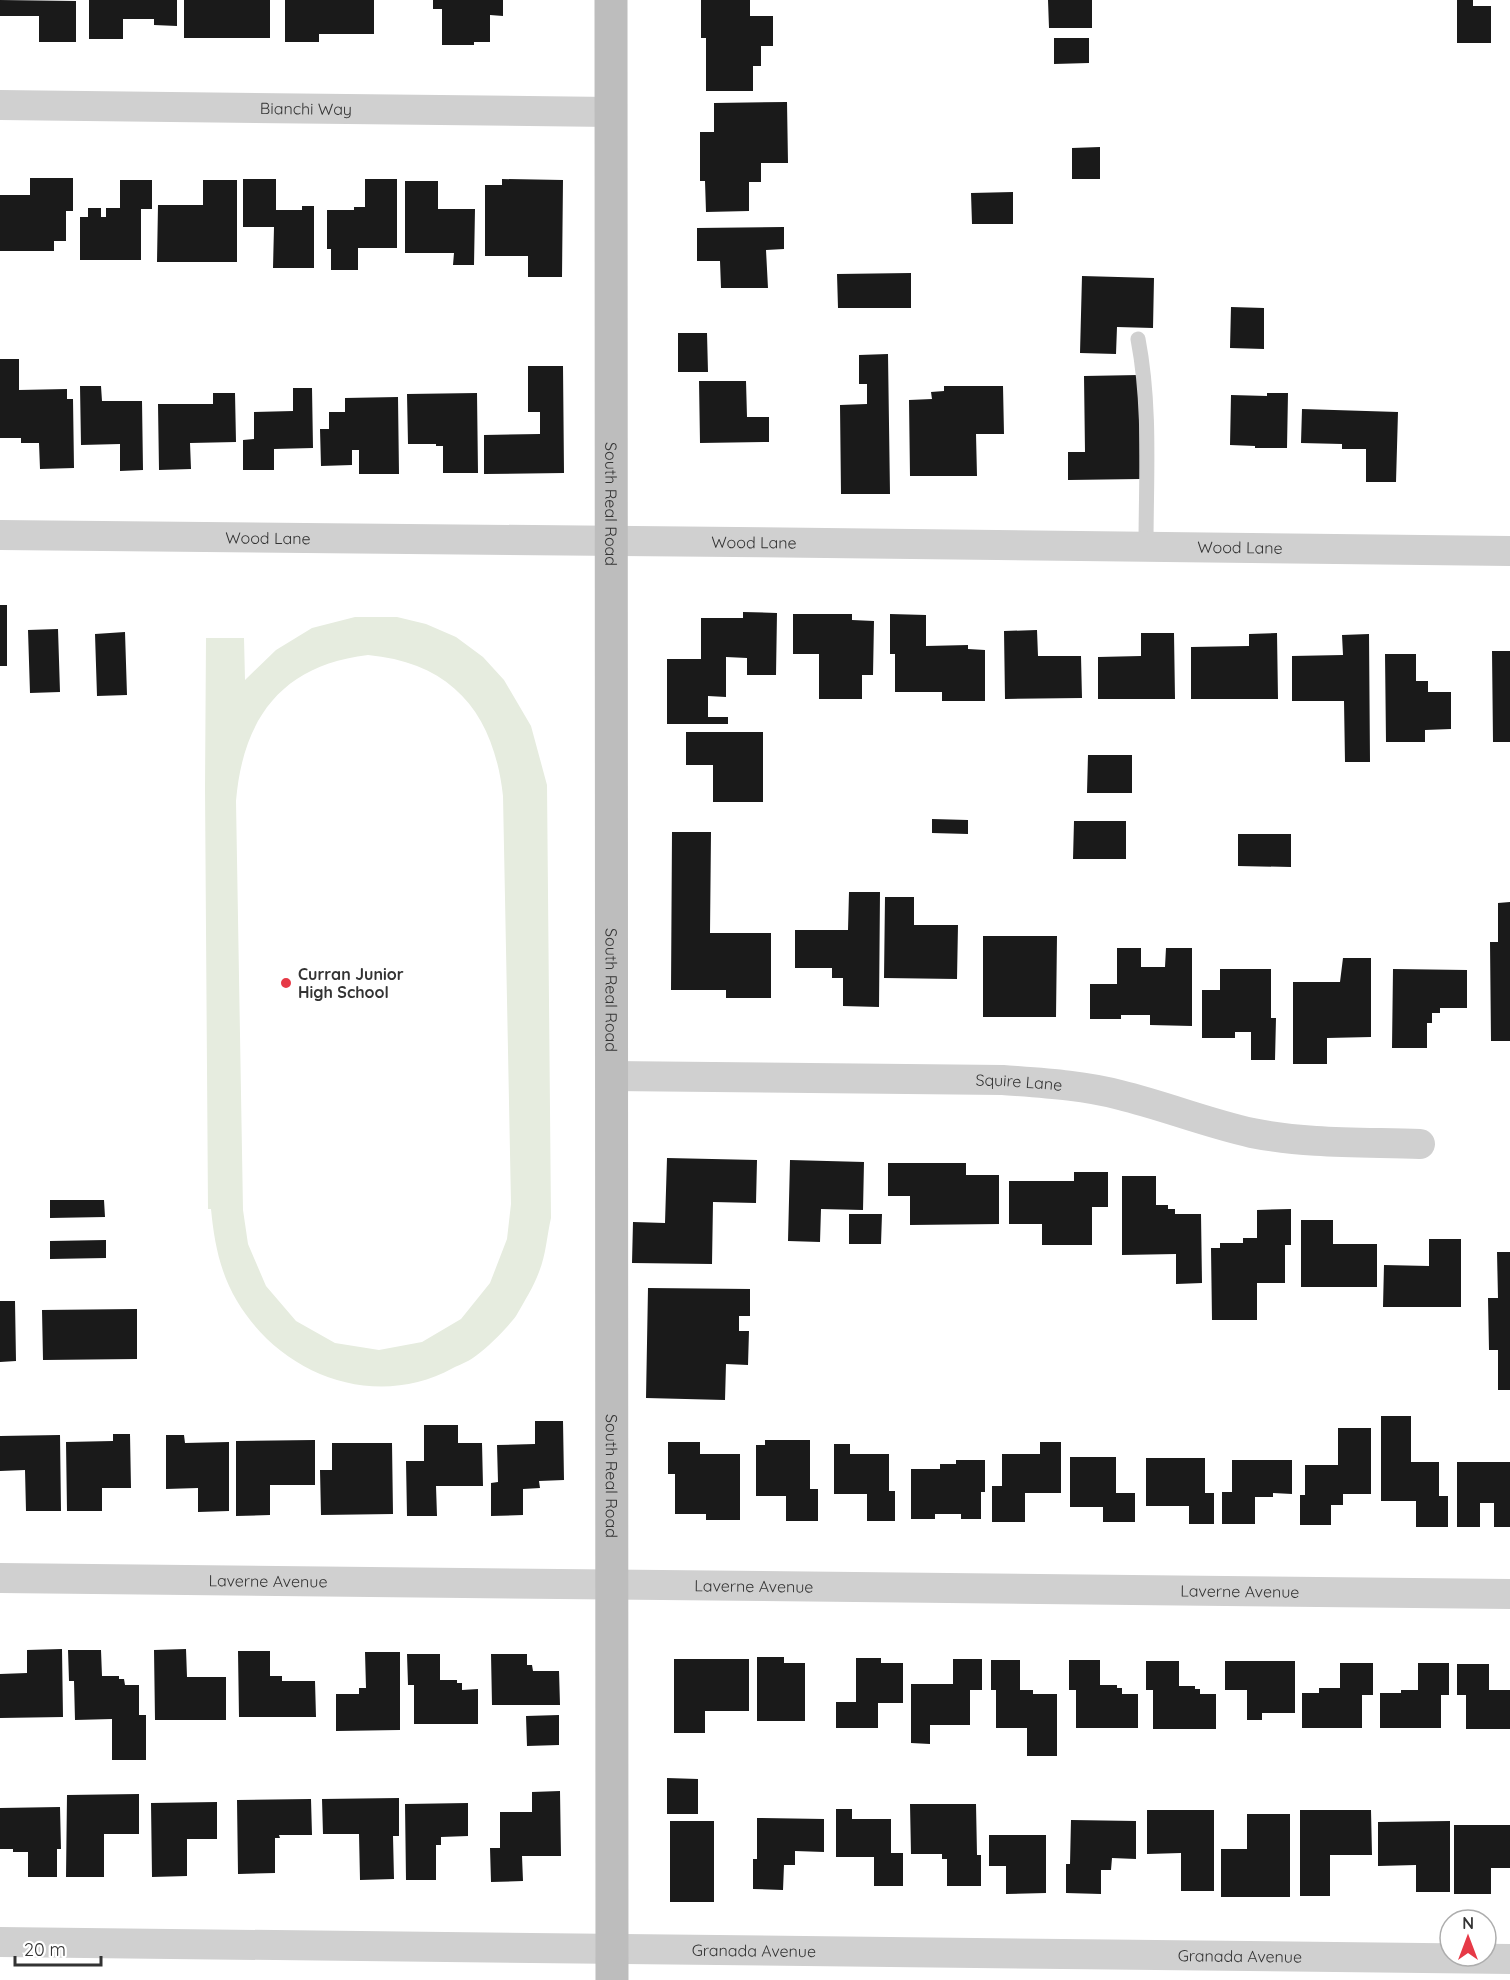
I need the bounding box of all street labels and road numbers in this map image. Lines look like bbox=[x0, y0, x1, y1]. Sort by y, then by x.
street label: Bianchi Way bbox=[260, 98, 352, 119]
street label: South Real Road bbox=[601, 442, 621, 566]
street label: Wood Lane bbox=[225, 527, 311, 548]
street label: Wood Lane bbox=[711, 532, 797, 553]
street label: Wood Lane bbox=[1197, 537, 1283, 558]
street label: South Real Road bbox=[601, 928, 622, 1052]
street label: Squire Lane bbox=[975, 1070, 1063, 1095]
street label: South Real Road bbox=[602, 1414, 622, 1538]
street label: Laverne Avenue bbox=[208, 1570, 328, 1591]
street label: Laverne Avenue bbox=[694, 1575, 814, 1597]
street label: Laverne Avenue bbox=[1180, 1581, 1300, 1602]
street label: Granada Avenue bbox=[692, 1940, 816, 1961]
street label: Granada Avenue bbox=[1178, 1945, 1302, 1967]

